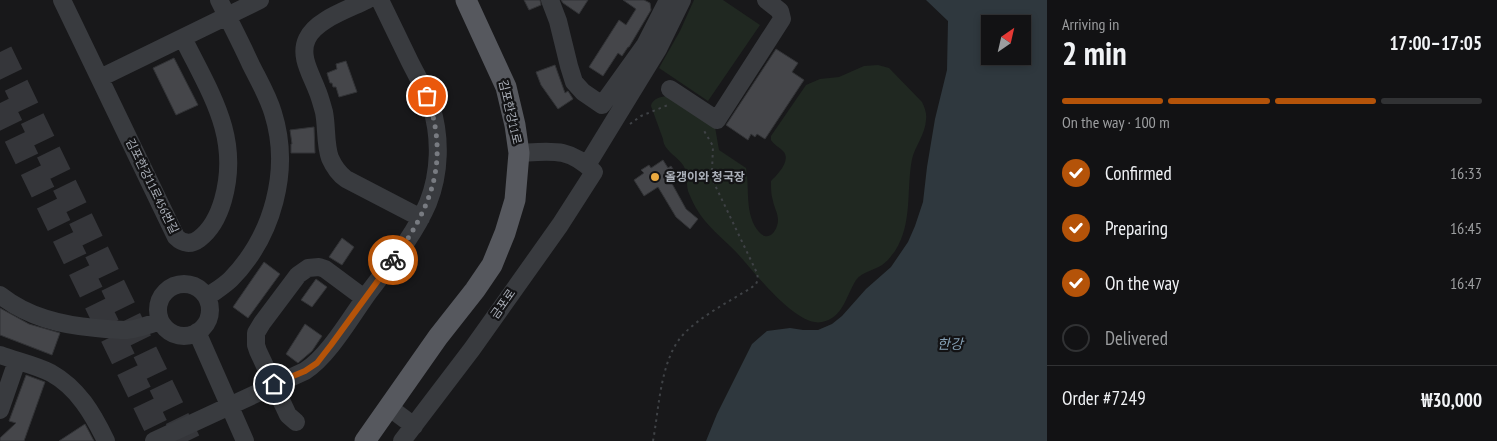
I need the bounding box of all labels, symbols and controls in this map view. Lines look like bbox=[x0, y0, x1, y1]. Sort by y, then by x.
text: Arriving in bbox=[1062, 14, 1119, 34]
north arrow bbox=[981, 15, 1031, 65]
map controls bbox=[981, 15, 1031, 65]
text: 17:00–17:05 bbox=[1389, 31, 1482, 55]
text: 2 min bbox=[1062, 32, 1127, 74]
pin bbox=[406, 75, 448, 117]
street label: 김포한강11로 bbox=[496, 78, 525, 146]
icon: bag bbox=[413, 82, 441, 110]
text: On the way · 100 m bbox=[1062, 112, 1170, 132]
street label: 김포한강11로456번길 bbox=[123, 136, 182, 236]
icon: check bbox=[1062, 159, 1090, 187]
text: Confirmed bbox=[1105, 161, 1172, 185]
text: 16:33 bbox=[1450, 163, 1482, 183]
place label: 올갱이와 청국장 bbox=[665, 169, 745, 184]
marker: 올갱이와 청국장 bbox=[649, 171, 661, 183]
icon: check bbox=[1062, 214, 1090, 242]
text: Preparing bbox=[1105, 216, 1168, 240]
text: 16:45 bbox=[1450, 218, 1482, 238]
courier bbox=[368, 235, 418, 285]
icon: bike bbox=[379, 246, 407, 274]
icon: check bbox=[1062, 269, 1090, 297]
text: On the way bbox=[1105, 271, 1179, 295]
text: 16:47 bbox=[1450, 273, 1482, 293]
street label: 금포로 bbox=[487, 286, 518, 322]
text: Delivered bbox=[1105, 326, 1168, 350]
water label: 한강 bbox=[937, 335, 965, 353]
pin bbox=[253, 363, 295, 405]
icon: home bbox=[260, 370, 288, 398]
text: Order #7249 bbox=[1062, 386, 1146, 410]
text: ₩30,000 bbox=[1421, 388, 1482, 412]

